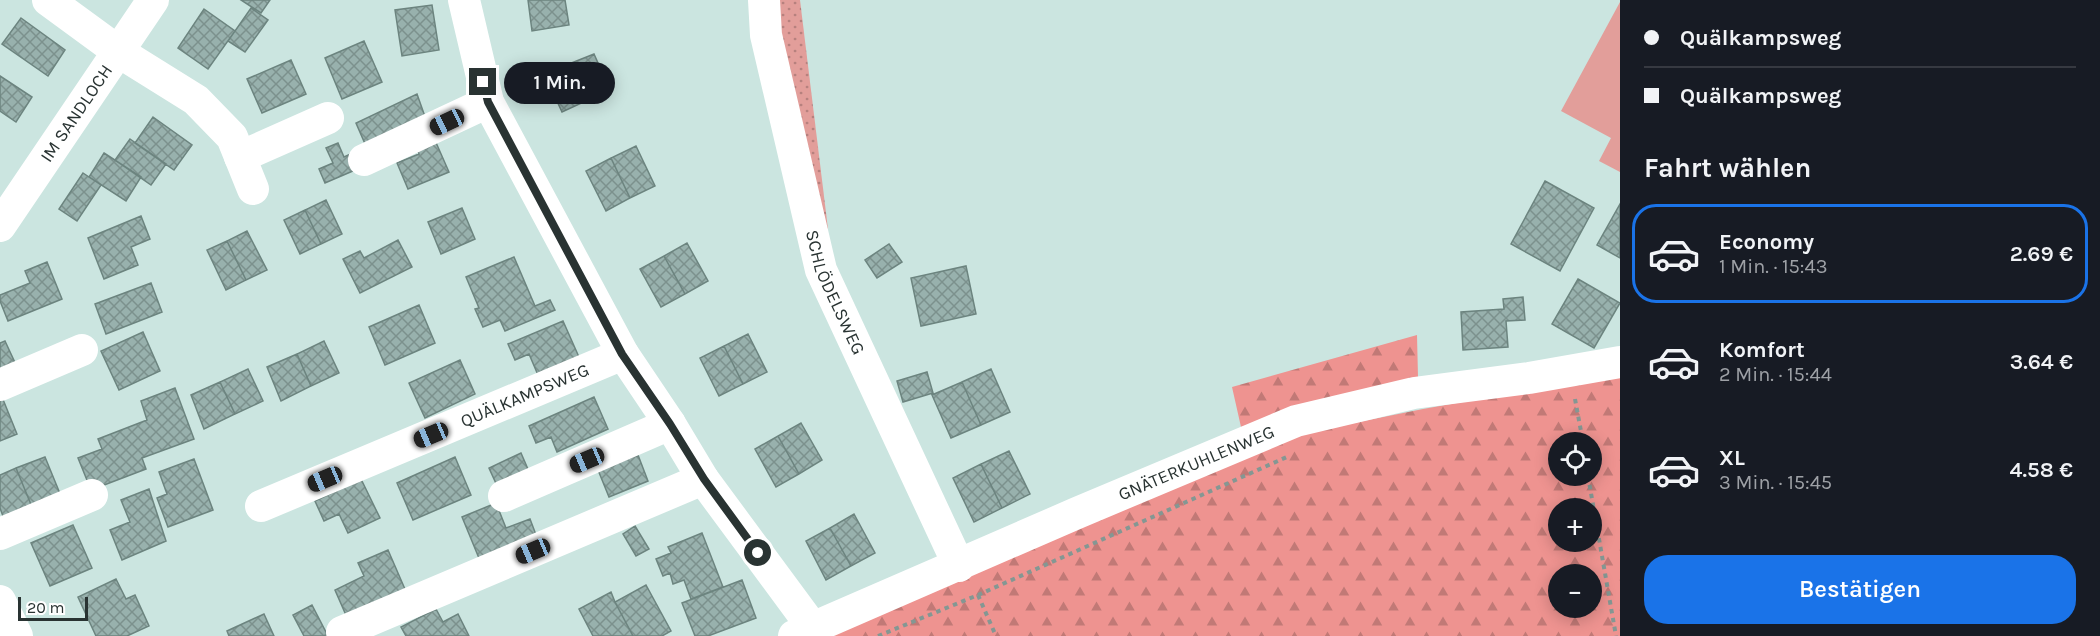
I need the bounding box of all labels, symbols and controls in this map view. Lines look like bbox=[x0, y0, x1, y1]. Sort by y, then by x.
text: Quälkampsweg bbox=[1680, 25, 1841, 51]
street label: IM SANDLOCH bbox=[35, 60, 117, 166]
callout: 1 Min. bbox=[504, 61, 615, 103]
route end bbox=[469, 68, 496, 95]
text: 1 Min. bbox=[533, 71, 586, 94]
text: Quälkampsweg bbox=[1680, 83, 1841, 109]
car bbox=[427, 106, 467, 138]
text: Fahrt wählen bbox=[1644, 152, 1811, 184]
icon: car bbox=[1647, 227, 1701, 281]
street label: SCHLÖDELSWEG bbox=[801, 228, 870, 358]
text: Economy bbox=[1719, 229, 1814, 255]
text: 2.69 € bbox=[2010, 241, 2073, 267]
text: 1 Min. · 15:43 bbox=[1719, 255, 1827, 278]
icon: car bbox=[1647, 335, 1701, 389]
text: Komfort bbox=[1719, 337, 1805, 363]
text: 3.64 € bbox=[2010, 349, 2073, 375]
street label: QUÄLKAMPSWEG bbox=[457, 359, 592, 432]
text: 2 Min. · 15:44 bbox=[1719, 363, 1832, 386]
car bbox=[411, 420, 451, 450]
street label: GNÄTERKUHLENWEG bbox=[1115, 420, 1278, 505]
map controls bbox=[1548, 432, 1602, 618]
button: locate bbox=[1548, 432, 1602, 486]
icon: car bbox=[1647, 443, 1701, 497]
car bbox=[567, 445, 607, 475]
text: XL bbox=[1719, 445, 1745, 471]
text: 4.58 € bbox=[2010, 457, 2073, 483]
car bbox=[305, 464, 345, 494]
text: 3 Min. · 15:45 bbox=[1719, 471, 1832, 494]
button: + bbox=[1548, 498, 1602, 552]
car bbox=[513, 536, 553, 566]
route start bbox=[744, 539, 771, 566]
button: Bestätigen bbox=[1644, 555, 2076, 624]
button: − bbox=[1548, 564, 1602, 618]
scale bar bbox=[18, 594, 88, 622]
text: 20 m bbox=[27, 598, 65, 617]

